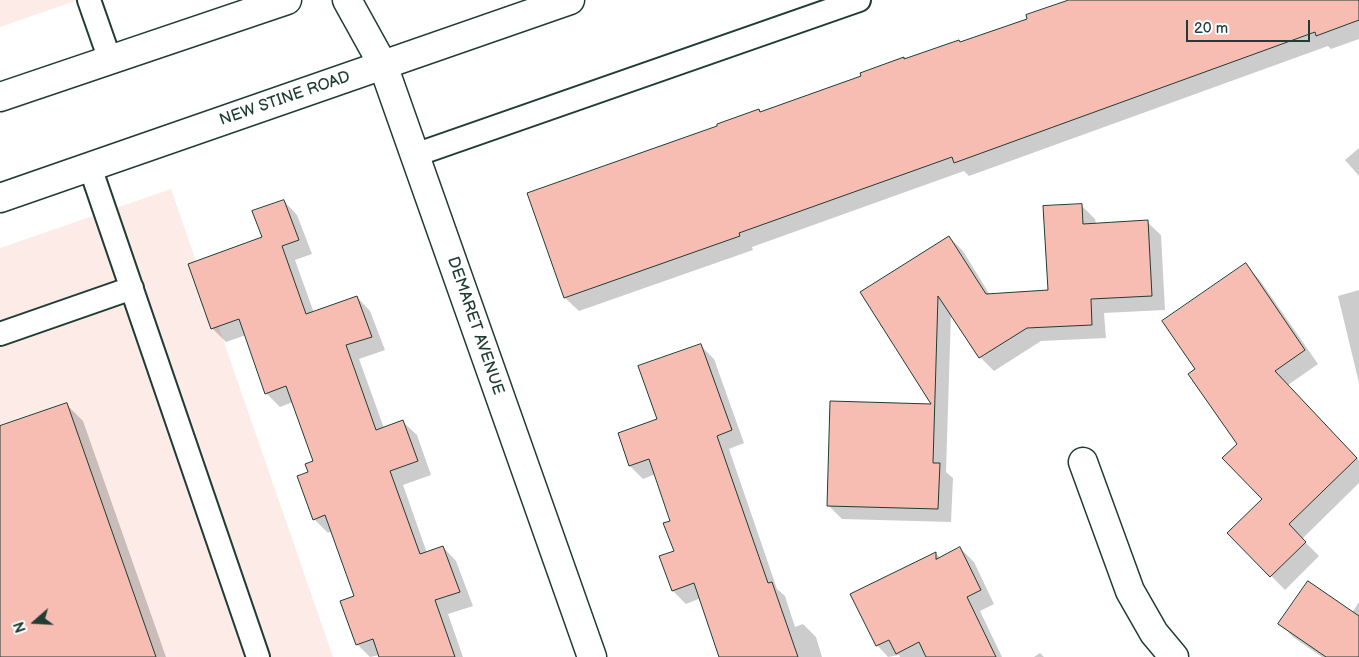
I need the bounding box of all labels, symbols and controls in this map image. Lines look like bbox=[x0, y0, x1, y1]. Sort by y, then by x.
scale bar bbox=[1189, 10, 1313, 42]
text: 20 m bbox=[1194, 19, 1228, 38]
street label: NEW STINE ROAD bbox=[217, 68, 353, 130]
street label: DEMARET AVENUE bbox=[442, 254, 508, 398]
north arrow bbox=[10, 597, 60, 647]
text: N bbox=[11, 619, 30, 635]

